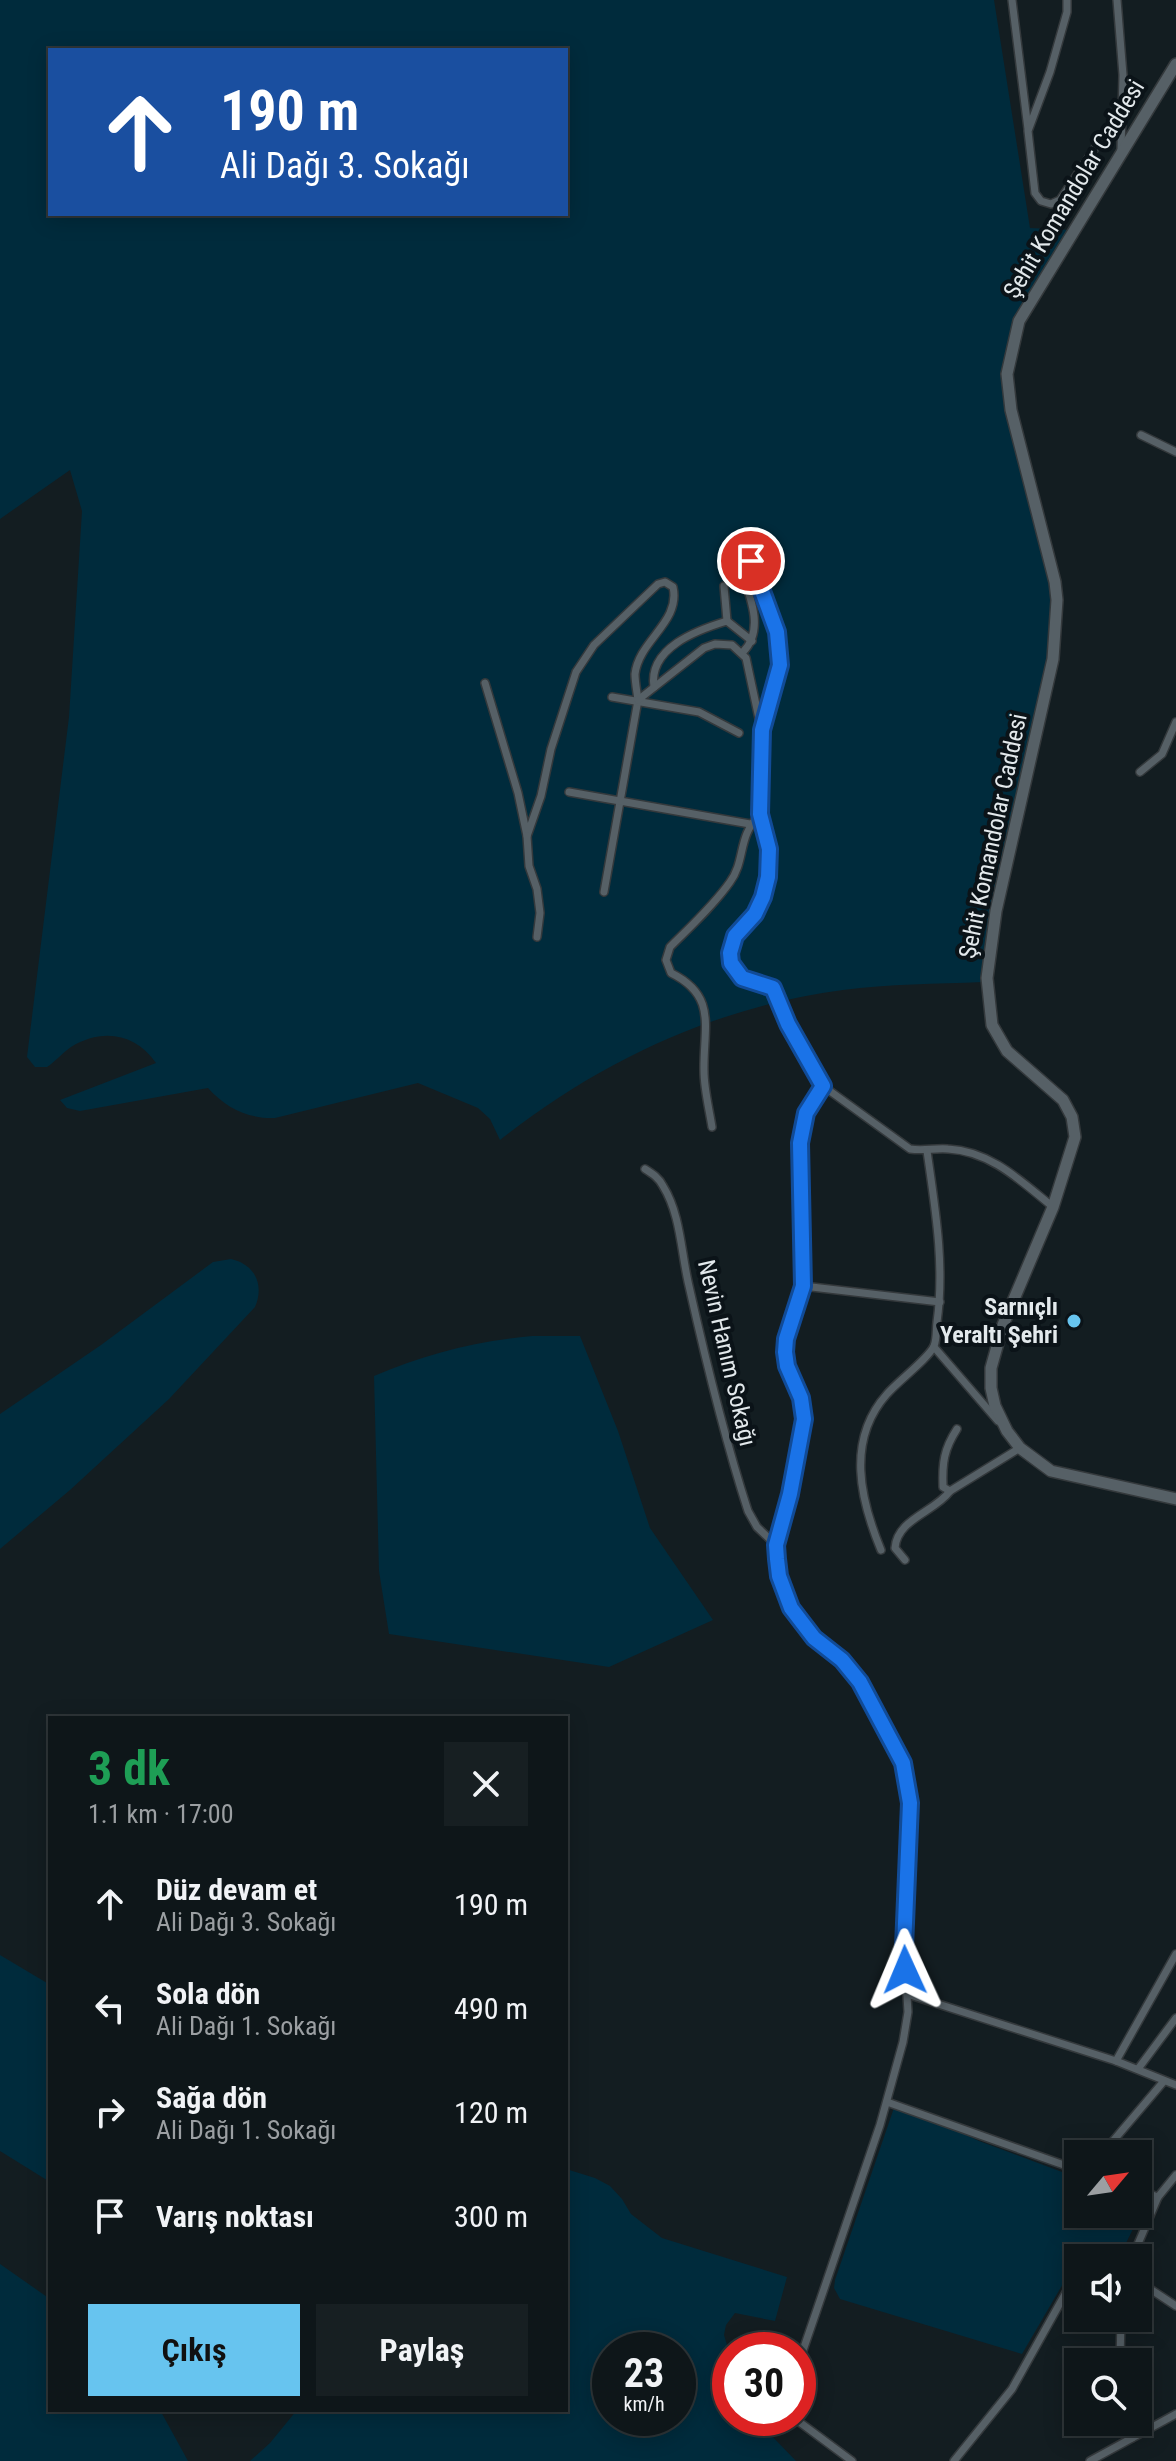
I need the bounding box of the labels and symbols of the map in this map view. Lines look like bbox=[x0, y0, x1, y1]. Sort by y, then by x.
street label: Şehit Komandolar Caddesi bbox=[998, 75, 1150, 303]
pin bbox=[717, 527, 785, 595]
street label: Şehit Komandolar Caddesi bbox=[953, 711, 1033, 961]
street label: Nevin Hanım Sokağı bbox=[692, 1257, 762, 1449]
place label: Sarnıçlı Yeraltı Şehri bbox=[940, 1293, 1058, 1349]
marker: Sarnıçlı Yeraltı Şehri bbox=[1065, 1312, 1083, 1330]
position arrow bbox=[863, 1928, 947, 2012]
north arrow bbox=[1064, 2140, 1152, 2228]
speed limit sign: 30 bbox=[712, 2332, 816, 2436]

